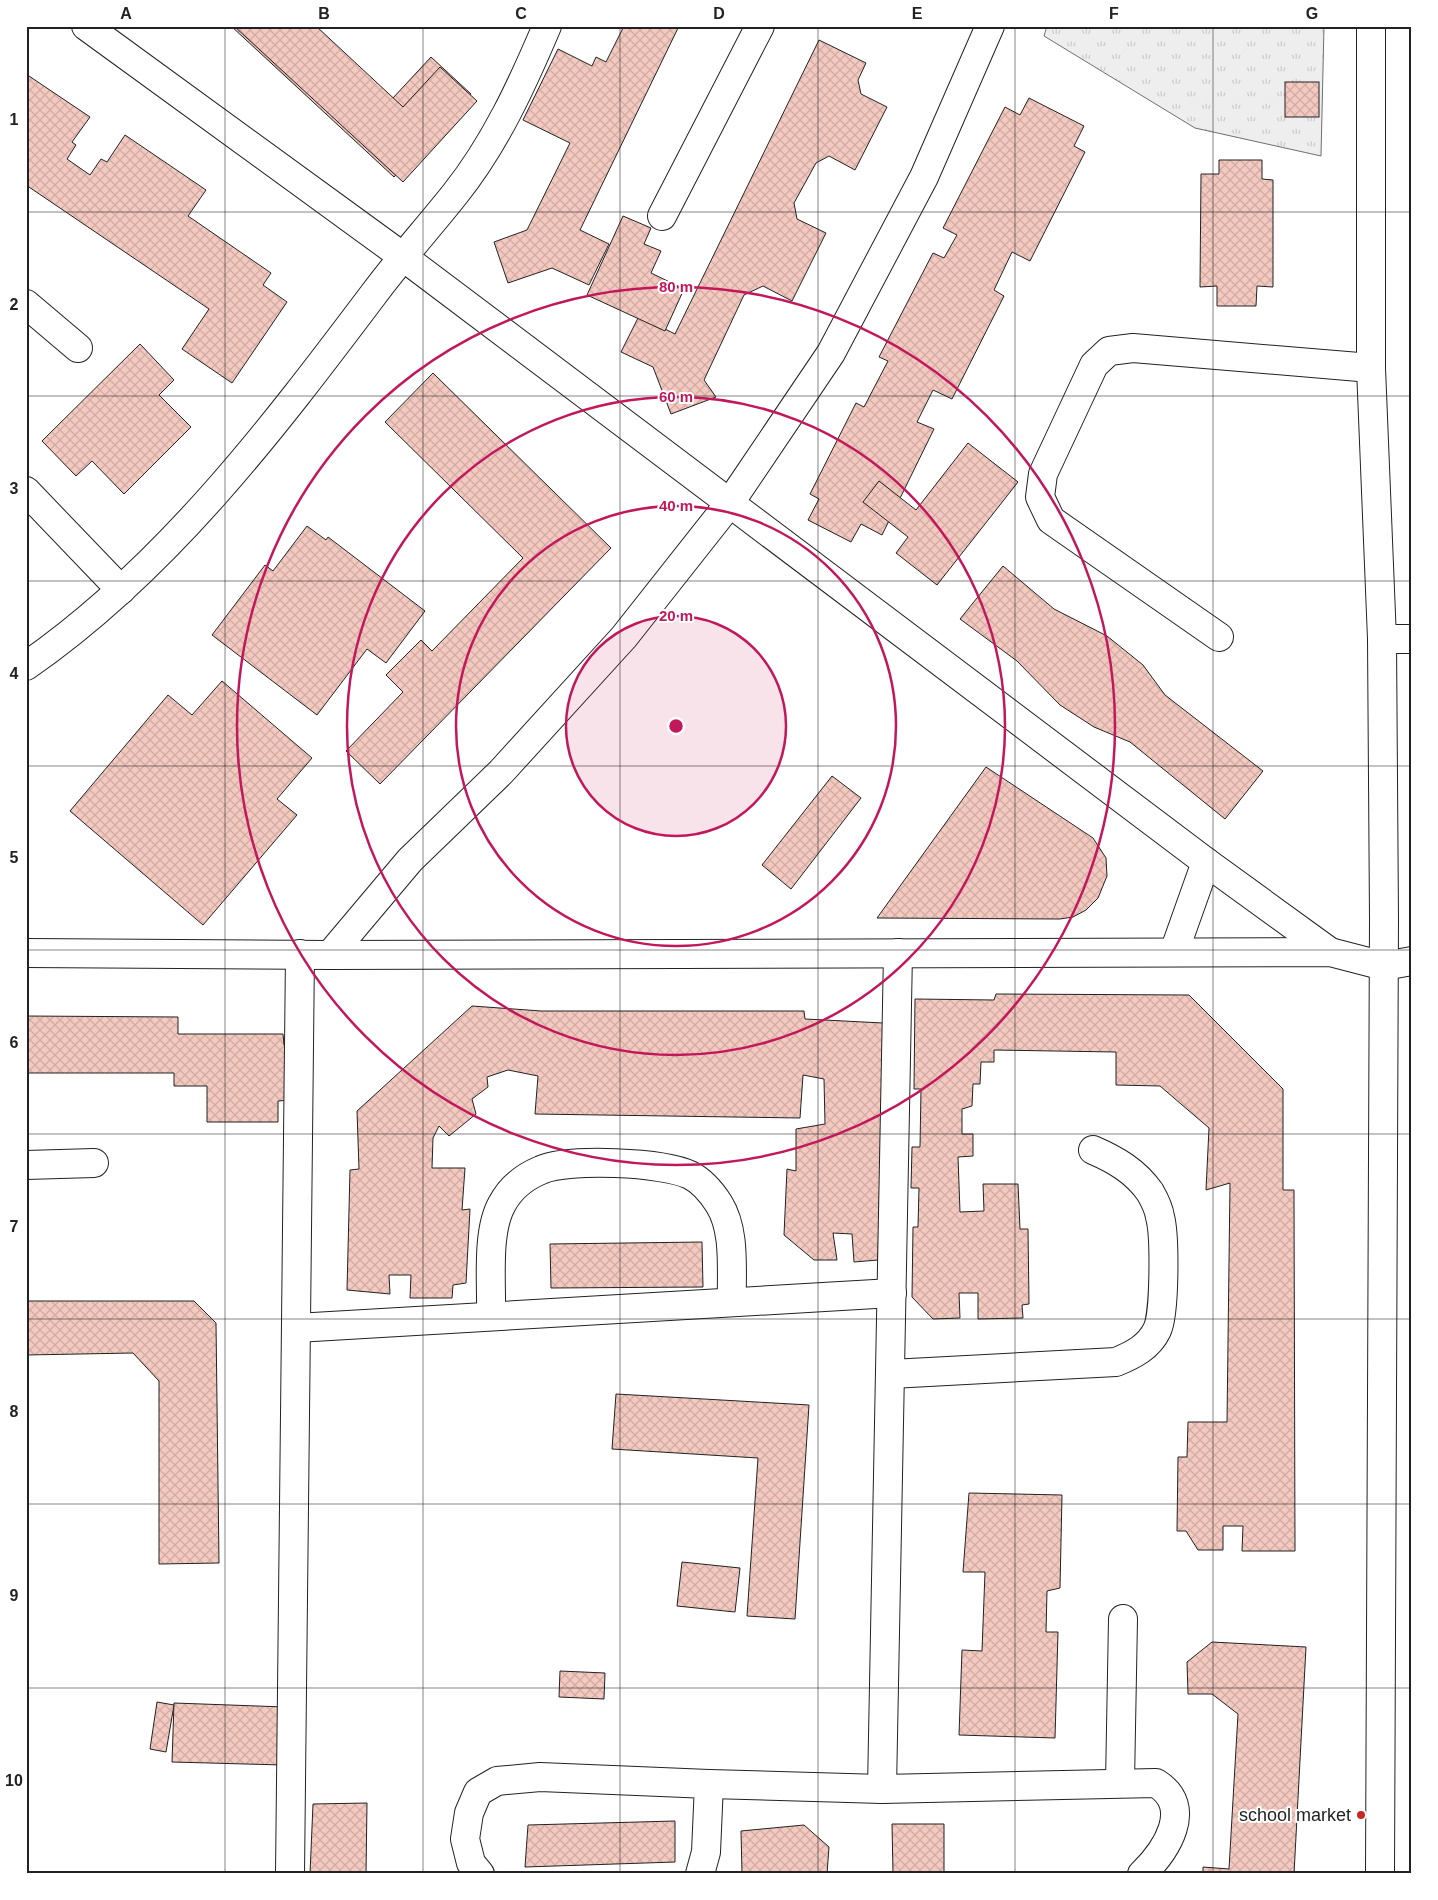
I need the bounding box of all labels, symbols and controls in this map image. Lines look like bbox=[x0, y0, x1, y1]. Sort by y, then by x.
text: A bbox=[120, 5, 132, 22]
text: B bbox=[318, 5, 330, 22]
text: C bbox=[515, 5, 527, 22]
text: D bbox=[713, 5, 725, 22]
text: E bbox=[912, 5, 923, 22]
text: F bbox=[1109, 5, 1119, 22]
text: G bbox=[1306, 5, 1318, 22]
text: 1 bbox=[10, 111, 19, 128]
text: 80 m bbox=[659, 278, 693, 295]
text: 2 bbox=[10, 296, 19, 313]
text: 60 m bbox=[659, 388, 693, 405]
text: 3 bbox=[10, 480, 19, 497]
text: 40 m bbox=[659, 497, 693, 514]
text: 20 m bbox=[659, 607, 693, 624]
text: 4 bbox=[10, 665, 19, 682]
centre of rings bbox=[667, 717, 685, 735]
text: 5 bbox=[10, 849, 19, 866]
text: 6 bbox=[10, 1034, 19, 1051]
text: 7 bbox=[10, 1218, 19, 1235]
text: 8 bbox=[10, 1403, 19, 1420]
text: 9 bbox=[10, 1587, 19, 1604]
text: 10 bbox=[5, 1772, 23, 1789]
place label: school market bbox=[1239, 1805, 1351, 1825]
marker: school market bbox=[1355, 1809, 1367, 1821]

